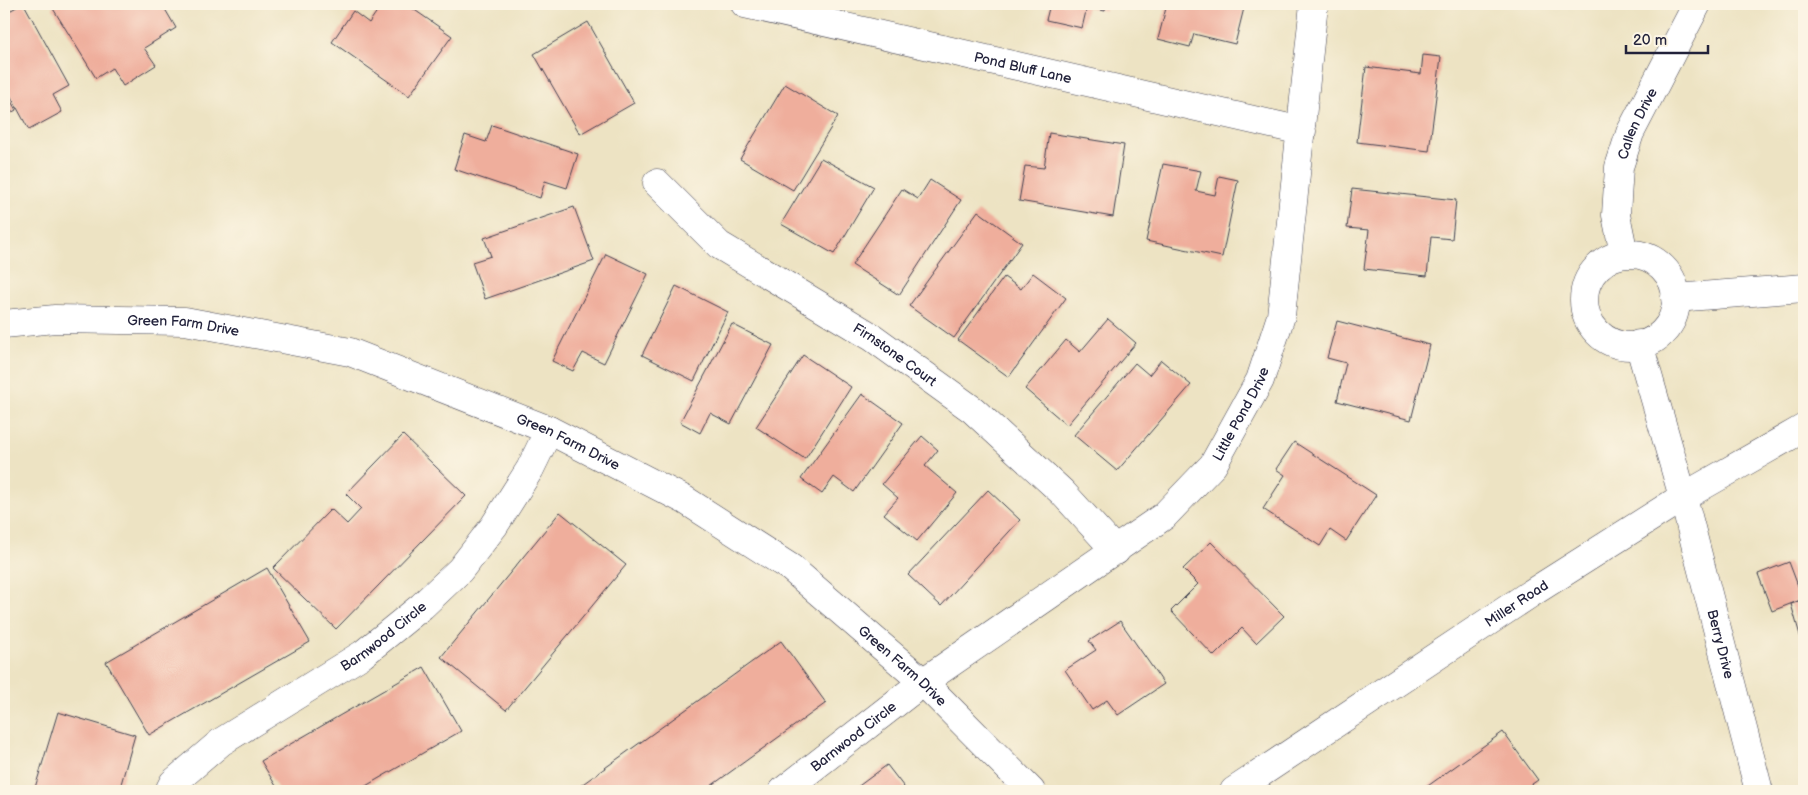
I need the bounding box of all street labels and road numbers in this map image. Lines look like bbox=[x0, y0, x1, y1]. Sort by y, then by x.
street label: Pond Bluff Lane bbox=[972, 48, 1073, 87]
street label: Callen Drive bbox=[1614, 85, 1661, 161]
street label: Green Farm Drive bbox=[127, 312, 241, 340]
street label: Firnstone Court bbox=[850, 319, 941, 390]
street label: Little Pond Drive bbox=[1209, 365, 1272, 464]
street label: Green Farm Drive bbox=[514, 410, 623, 474]
street label: Miller Road bbox=[1481, 576, 1551, 630]
street label: Barnwood Circle bbox=[337, 598, 430, 675]
street label: Berry Drive bbox=[1704, 608, 1738, 680]
street label: Green Farm Drive bbox=[855, 622, 950, 709]
street label: Barnwood Circle bbox=[807, 698, 900, 775]

